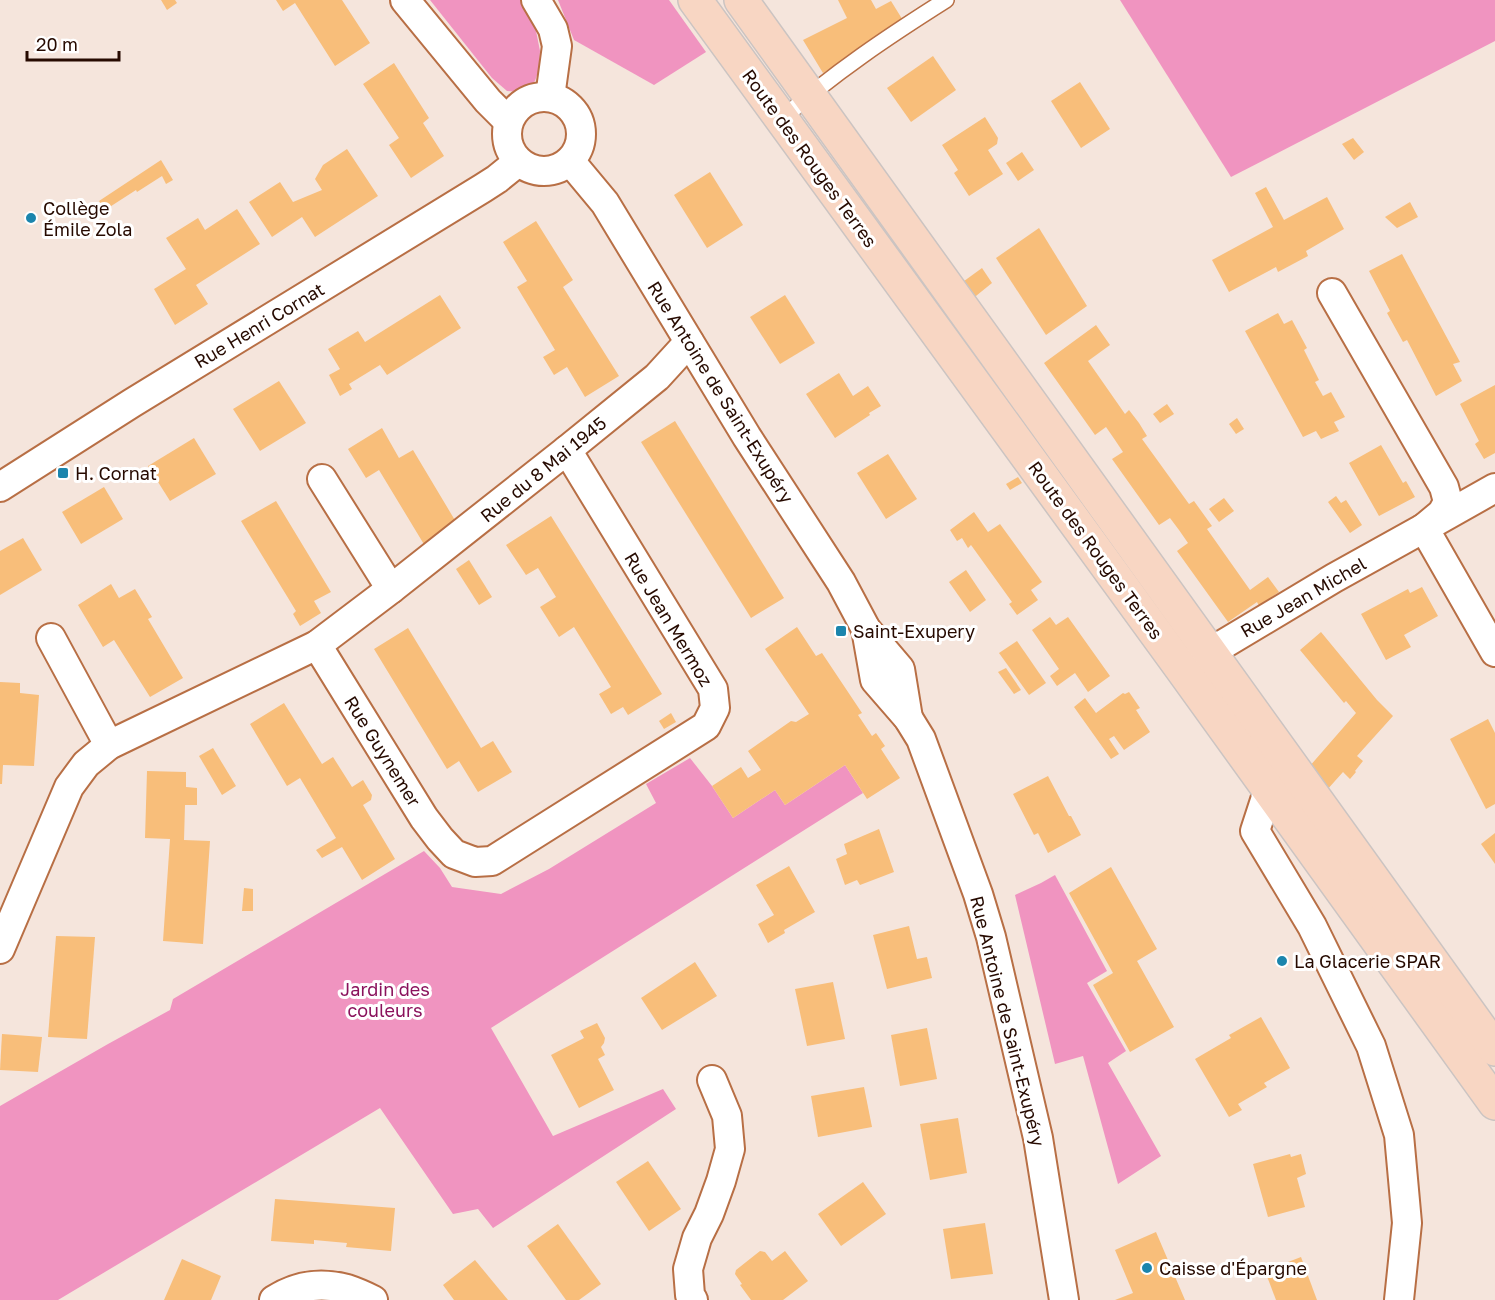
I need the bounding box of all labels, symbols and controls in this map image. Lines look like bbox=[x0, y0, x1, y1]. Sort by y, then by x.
scale bar bbox=[27, 24, 118, 62]
text: 20 m bbox=[36, 33, 78, 55]
street label: Route des Rouges Terres bbox=[738, 65, 882, 251]
place label: Collège Émile Zola bbox=[43, 197, 132, 240]
marker: Collège Émile Zola bbox=[24, 211, 38, 225]
street label: Rue Antoine de Saint-Exupéry bbox=[643, 277, 799, 507]
street label: Rue Henri Cornat bbox=[190, 278, 328, 372]
street label: Rue du 8 Mai 1945 bbox=[476, 411, 610, 527]
street label: Route des Rouges Terres bbox=[1024, 457, 1168, 643]
place label: H. Cornat bbox=[75, 462, 157, 484]
marker: H. Cornat bbox=[56, 466, 70, 480]
street label: Rue Jean Mermoz bbox=[620, 548, 718, 690]
street label: Rue Jean Michel bbox=[1236, 552, 1370, 642]
place label: Saint-Exupery bbox=[853, 620, 975, 642]
marker: Saint-Exupery bbox=[834, 624, 848, 638]
street label: Rue Guynemer bbox=[340, 692, 426, 810]
street label: Rue Antoine de Saint-Exupéry bbox=[966, 893, 1050, 1149]
place label: La Glacerie SPAR bbox=[1294, 950, 1441, 972]
marker: La Glacerie SPAR bbox=[1275, 954, 1289, 968]
park label: Jardin des couleurs bbox=[340, 978, 430, 1021]
place label: Caisse d'Épargne bbox=[1159, 1257, 1307, 1279]
marker: Caisse d'Épargne bbox=[1140, 1261, 1154, 1275]

